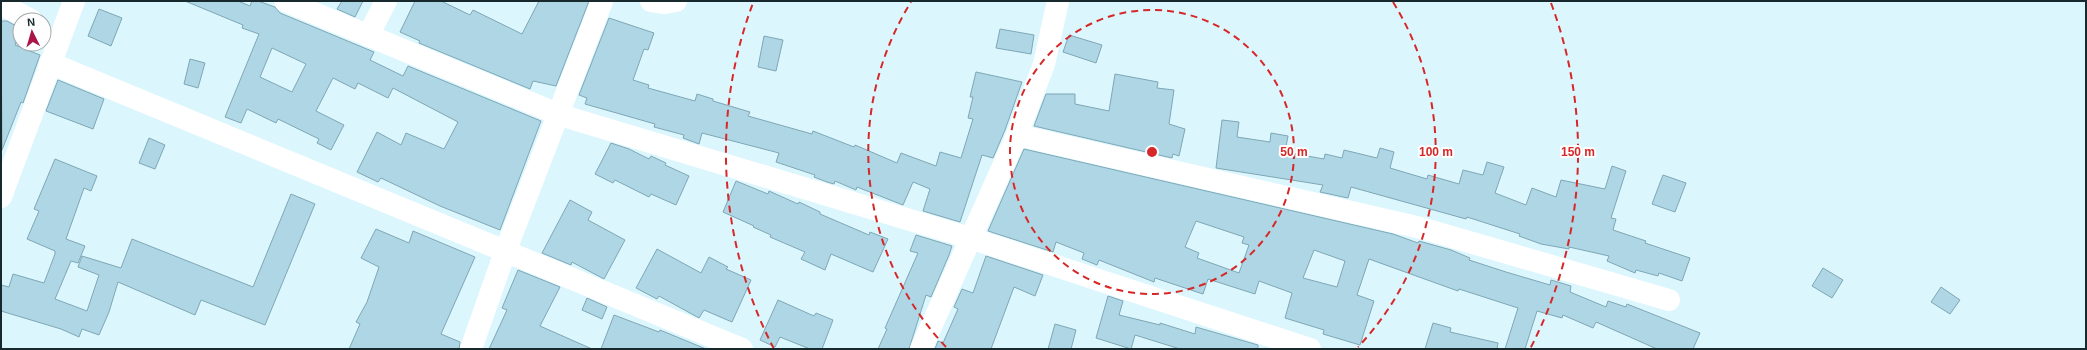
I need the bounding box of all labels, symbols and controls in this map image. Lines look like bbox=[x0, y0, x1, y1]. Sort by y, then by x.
north arrow bbox=[12, 12, 52, 52]
text: N bbox=[27, 16, 36, 28]
centre of rings bbox=[1145, 145, 1159, 159]
text: 50 m bbox=[1280, 145, 1308, 159]
text: 100 m bbox=[1419, 145, 1453, 159]
text: 150 m bbox=[1561, 145, 1595, 159]

